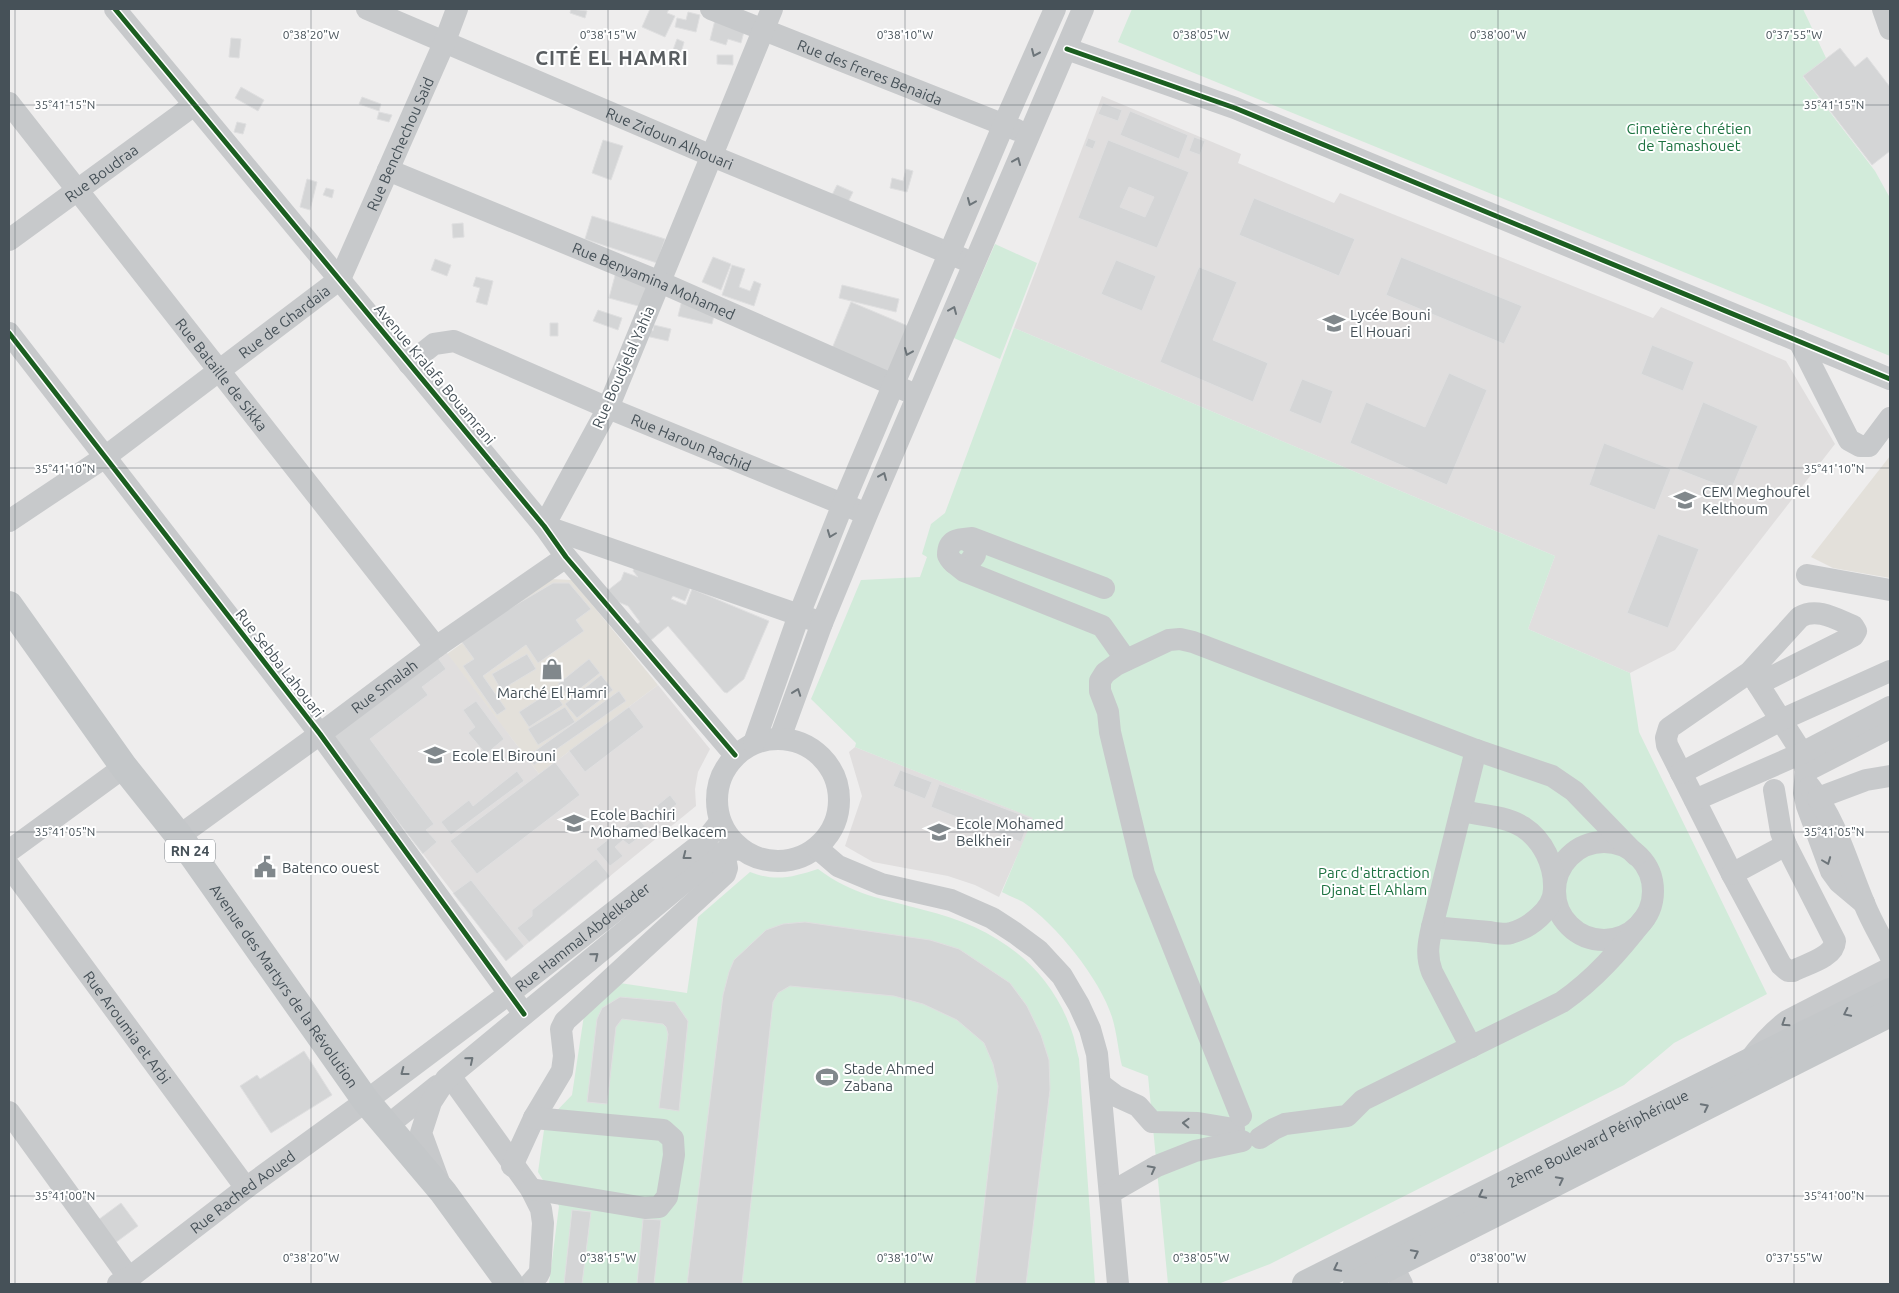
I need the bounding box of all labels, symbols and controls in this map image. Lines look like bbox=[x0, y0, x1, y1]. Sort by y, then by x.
text: 0°38'20"W bbox=[283, 28, 339, 41]
text: 0°38'15"W bbox=[580, 28, 636, 41]
text: 0°38'10"W bbox=[877, 28, 933, 41]
text: 0°38'05"W bbox=[1173, 28, 1229, 41]
text: 0°38'00"W bbox=[1470, 28, 1526, 41]
text: 0°37'55"W bbox=[1766, 28, 1822, 41]
street label: Rue des freres Benaida bbox=[795, 36, 945, 108]
district label: CITÉ EL HAMRI bbox=[535, 45, 689, 69]
one-way arrow bbox=[1031, 48, 1042, 57]
street label: Rue Benchechou Said bbox=[363, 74, 437, 213]
text: 35°41'15"N bbox=[35, 98, 95, 111]
text: 35°41'15"N bbox=[1804, 98, 1864, 111]
street label: Rue Zidoun Alhouari bbox=[603, 103, 736, 172]
park label: Cimetière chrétien de Tamashouet bbox=[1626, 120, 1752, 154]
street label: Rue Boudraa bbox=[61, 140, 141, 205]
one-way arrow bbox=[1011, 157, 1022, 166]
one-way arrow bbox=[966, 197, 977, 206]
street label: Rue Benyamina Mohamed bbox=[570, 238, 738, 323]
street label: Rue de Ghardaia bbox=[235, 281, 333, 361]
street label: Avenue Kralafa Bouamrani bbox=[371, 300, 499, 448]
street label: Rue Boudjelal Yahia bbox=[588, 303, 658, 431]
one-way arrow bbox=[947, 306, 957, 315]
place label: Lycée Bouni El Houari bbox=[1350, 306, 1431, 340]
school or university icon: Lycée Bouni El Houari bbox=[1321, 310, 1347, 336]
street label: Rue Bataille de Sikka bbox=[173, 315, 272, 434]
one-way arrow bbox=[903, 347, 914, 356]
street label: Rue Haroun Rachid bbox=[629, 410, 754, 474]
text: 35°41'10"N bbox=[35, 462, 95, 475]
text: 35°41'10"N bbox=[1804, 462, 1864, 475]
one-way arrow bbox=[876, 472, 887, 481]
place label: CEM Meghoufel Kelthoum bbox=[1702, 483, 1810, 517]
school or university icon: CEM Meghoufel Kelthoum bbox=[1672, 487, 1698, 513]
one-way arrow bbox=[827, 529, 837, 538]
street label: Rue Sebba Lahouari bbox=[232, 605, 328, 721]
street label: Rue Smalah bbox=[347, 656, 420, 716]
shop icon: Marché El Hamri bbox=[539, 656, 565, 682]
place label: Marché El Hamri bbox=[497, 684, 607, 701]
one-way arrow bbox=[791, 688, 801, 697]
school or university icon: Ecole El Birouni bbox=[422, 742, 448, 768]
place label: Ecole El Birouni bbox=[452, 747, 556, 764]
place label: Ecole Bachiri Mohamed Belkacem bbox=[590, 806, 727, 840]
school or university icon: Ecole Bachiri Mohamed Belkacem bbox=[561, 810, 587, 836]
place label: Ecole Mohamed Belkheir bbox=[956, 815, 1064, 849]
school or university icon: Ecole Mohamed Belkheir bbox=[926, 819, 952, 845]
text: 35°41'05"N bbox=[35, 825, 95, 838]
text: 35°41'05"N bbox=[1804, 825, 1864, 838]
road number: RN 24 bbox=[165, 839, 215, 862]
one-way arrow bbox=[683, 850, 692, 858]
public building icon: Batenco ouest bbox=[252, 854, 278, 880]
one-way arrow bbox=[1821, 856, 1831, 864]
place label: Batenco ouest bbox=[282, 859, 379, 876]
park label: Parc d'attraction Djanat El Ahlam bbox=[1318, 864, 1430, 898]
street label: Rue Hammal Abdelkader bbox=[511, 879, 653, 995]
street label: Avenue des Martyrs de la Révolution bbox=[207, 881, 362, 1091]
one-way arrow bbox=[589, 952, 598, 961]
street label: Rue Aroumia et Arbi bbox=[80, 967, 175, 1087]
one-way arrow bbox=[1843, 1007, 1852, 1017]
one-way arrow bbox=[1781, 1016, 1790, 1026]
one-way arrow bbox=[464, 1056, 473, 1065]
place label: Stade Ahmed Zabana bbox=[844, 1060, 934, 1094]
sports icon: Stade Ahmed Zabana bbox=[814, 1064, 840, 1090]
one-way arrow bbox=[400, 1066, 410, 1075]
street label: 2ème Boulevard Périphérique bbox=[1504, 1086, 1691, 1191]
one-way arrow bbox=[1700, 1103, 1709, 1113]
one-way arrow bbox=[1181, 1118, 1189, 1128]
street label: Rue Rached Aoued bbox=[186, 1147, 298, 1237]
one-way arrow bbox=[1147, 1165, 1156, 1175]
one-way arrow bbox=[1555, 1176, 1564, 1186]
text: 35°41'00"N bbox=[35, 1189, 95, 1202]
one-way arrow bbox=[1478, 1189, 1487, 1199]
text: 35°41'00"N bbox=[1804, 1189, 1864, 1202]
one-way arrow bbox=[1410, 1249, 1419, 1259]
text: 0°38'20"W bbox=[283, 1251, 339, 1264]
text: 0°38'15"W bbox=[580, 1251, 636, 1264]
text: 0°38'10"W bbox=[877, 1251, 933, 1264]
text: 0°38'05"W bbox=[1173, 1251, 1229, 1264]
text: 0°38'00"W bbox=[1470, 1251, 1526, 1264]
text: 0°37'55"W bbox=[1766, 1251, 1822, 1264]
one-way arrow bbox=[1333, 1262, 1342, 1272]

